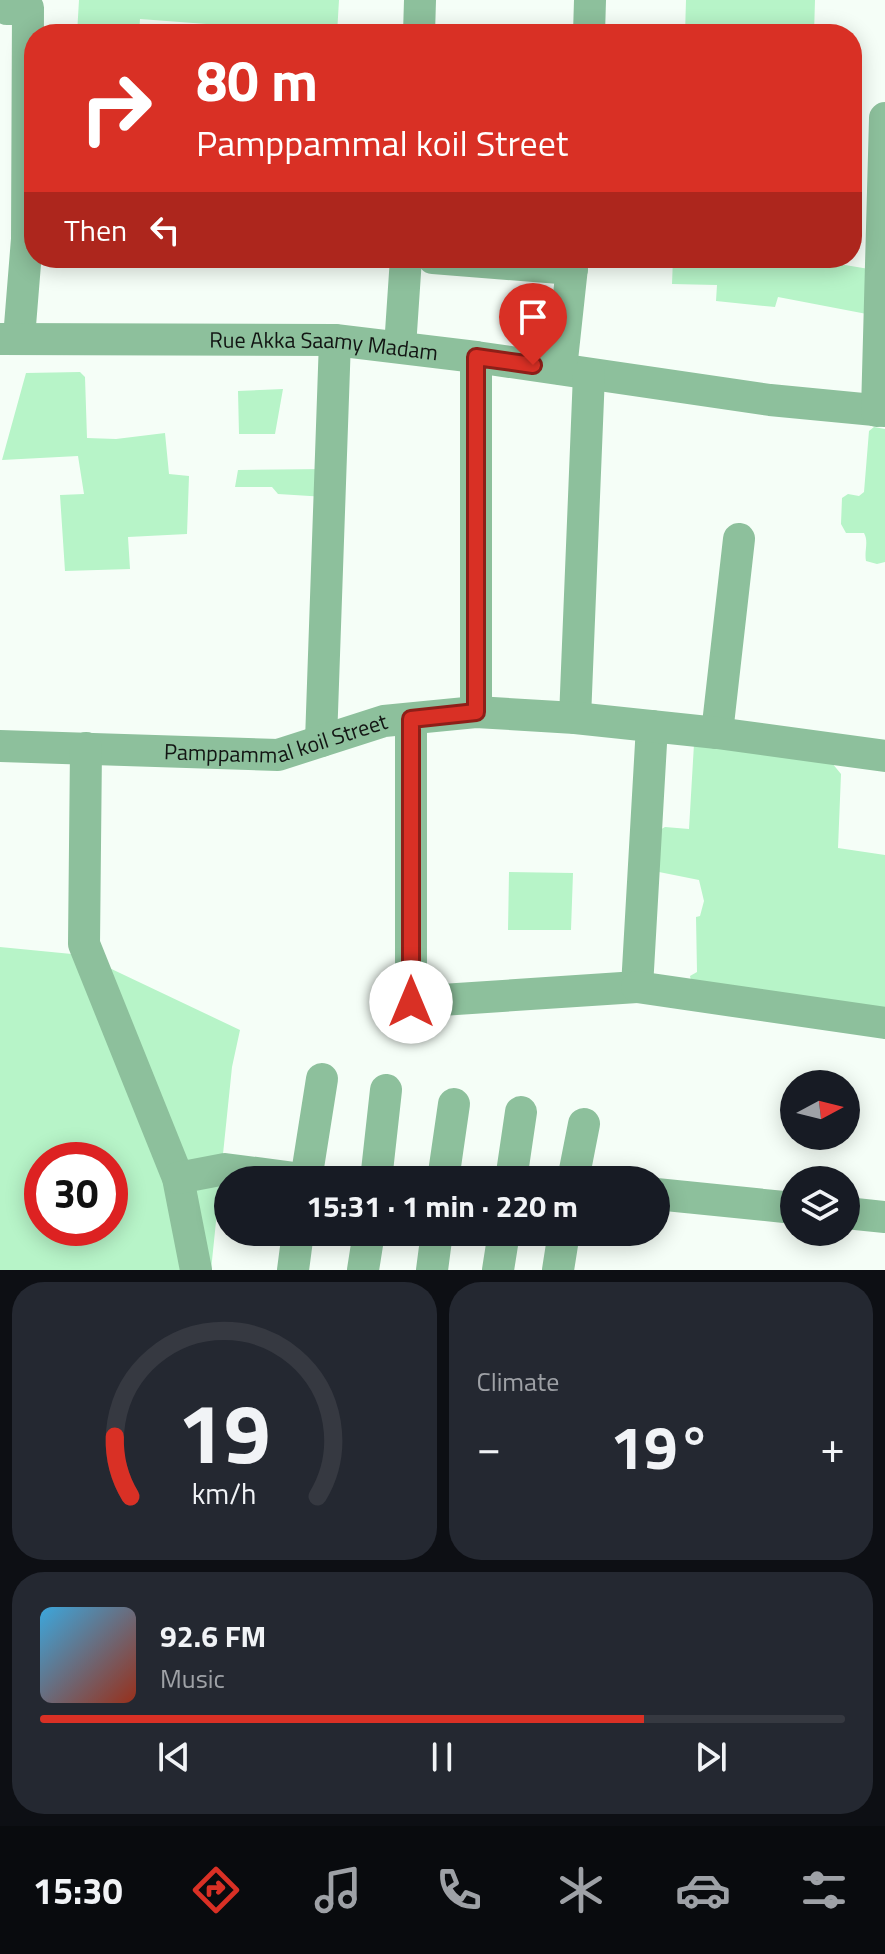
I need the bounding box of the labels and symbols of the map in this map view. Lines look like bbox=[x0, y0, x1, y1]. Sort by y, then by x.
pin bbox=[499, 283, 567, 365]
street label: Rue Akka Saamy Madam bbox=[209, 323, 440, 369]
street label: Pamppammal koil Street bbox=[163, 704, 392, 772]
position arrow bbox=[369, 960, 453, 1044]
north arrow bbox=[780, 1070, 860, 1150]
speed limit sign: 30 bbox=[24, 1142, 128, 1246]

